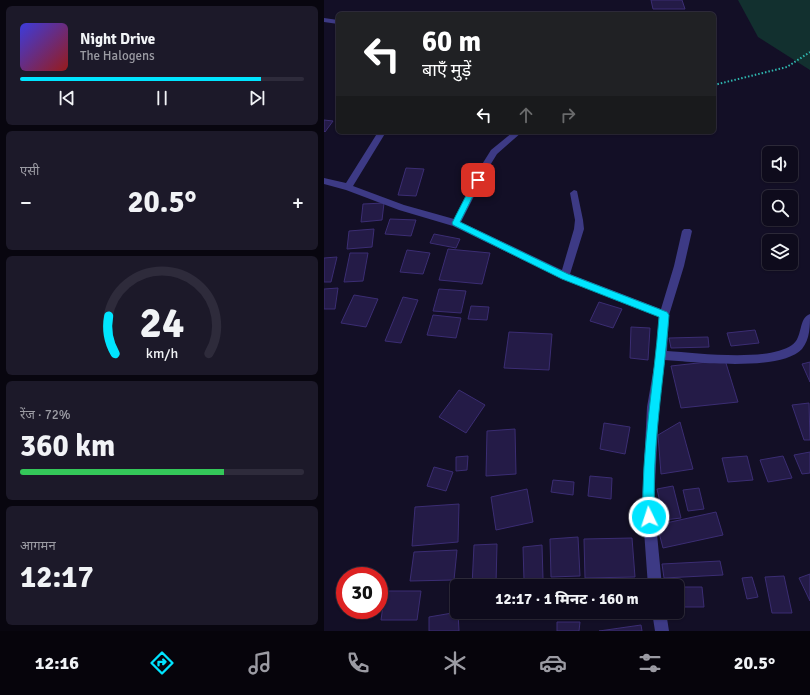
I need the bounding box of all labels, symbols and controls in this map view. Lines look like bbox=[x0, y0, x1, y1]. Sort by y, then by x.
text: 60 m bbox=[422, 25, 481, 59]
icon: left bbox=[356, 28, 408, 80]
text: Night Drive bbox=[80, 30, 155, 48]
text: The Halogens bbox=[80, 48, 155, 64]
text: बाएँ मुड़ें bbox=[422, 59, 471, 81]
icon: previous bbox=[56, 87, 78, 109]
icon: pause bbox=[151, 87, 173, 109]
icon: next bbox=[246, 87, 268, 109]
icon: left bbox=[473, 104, 495, 126]
icon: ahead bbox=[515, 104, 537, 126]
icon: right bbox=[557, 104, 579, 126]
map controls bbox=[762, 146, 798, 270]
button: sound bbox=[762, 146, 798, 182]
text: एसी bbox=[20, 163, 39, 179]
pin bbox=[461, 163, 495, 197]
icon: arrive bbox=[467, 169, 489, 191]
text: 20.5° bbox=[127, 184, 197, 221]
text: − bbox=[20, 189, 32, 216]
text: + bbox=[292, 189, 304, 216]
button: search bbox=[762, 190, 798, 226]
button: layers bbox=[762, 234, 798, 270]
text: 24 bbox=[140, 297, 184, 348]
text: km/h bbox=[146, 344, 178, 361]
text: रेंज · 72% bbox=[20, 407, 70, 423]
text: 360 km bbox=[20, 428, 115, 465]
position arrow bbox=[628, 496, 670, 538]
text: आगमन bbox=[20, 538, 56, 554]
text: 12:17 bbox=[20, 559, 94, 596]
speed limit sign: 30 bbox=[336, 567, 388, 619]
text: 12:17 · 1 मिनट · 160 m bbox=[495, 590, 639, 608]
icon: directions bbox=[148, 649, 176, 677]
icon: music bbox=[246, 649, 274, 677]
icon: phone bbox=[344, 649, 372, 677]
icon: climate bbox=[441, 649, 469, 677]
icon: car bbox=[539, 649, 567, 677]
icon: filters bbox=[636, 649, 664, 677]
text: 12:16 bbox=[35, 652, 79, 674]
text: 20.5° bbox=[734, 652, 775, 674]

